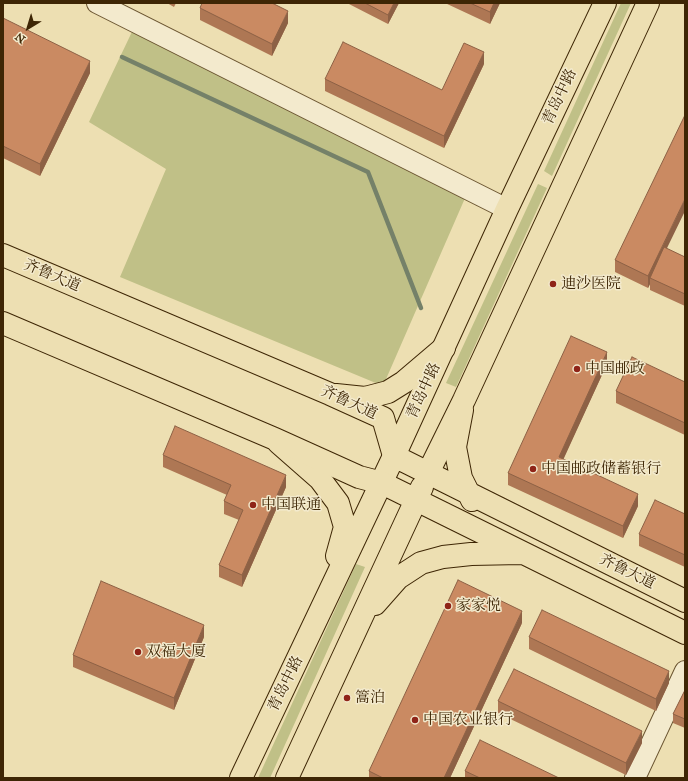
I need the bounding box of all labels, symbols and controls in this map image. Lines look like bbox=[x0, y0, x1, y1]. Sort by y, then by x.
north arrow bbox=[8, 8, 48, 48]
text: N bbox=[13, 30, 28, 46]
street label: 青岛中路 bbox=[539, 66, 581, 128]
street label: 齐鲁大道 bbox=[21, 256, 83, 296]
place label: 迪沙医院 bbox=[561, 275, 621, 293]
marker: 迪沙医院 bbox=[548, 279, 558, 289]
street label: 青岛中路 bbox=[403, 360, 445, 422]
place label: 中国邮政 bbox=[585, 360, 645, 378]
marker: 中国邮政 bbox=[572, 364, 582, 374]
street label: 齐鲁大道 bbox=[318, 382, 380, 424]
place label: 中国邮政储蓄银行 bbox=[541, 460, 661, 478]
marker: 中国邮政储蓄银行 bbox=[528, 464, 538, 474]
place label: 中国联通 bbox=[261, 496, 321, 514]
marker: 中国联通 bbox=[248, 500, 258, 510]
street label: 齐鲁大道 bbox=[596, 551, 658, 593]
place label: 家家悦 bbox=[456, 597, 501, 615]
marker: 家家悦 bbox=[443, 601, 453, 611]
place label: 双福大厦 bbox=[146, 643, 206, 661]
marker: 双福大厦 bbox=[133, 647, 143, 657]
street label: 青岛中路 bbox=[265, 653, 307, 715]
place label: 篙泊 bbox=[355, 689, 385, 707]
marker: 篙泊 bbox=[342, 693, 352, 703]
place label: 中国农业银行 bbox=[423, 711, 513, 729]
marker: 中国农业银行 bbox=[410, 715, 420, 725]

